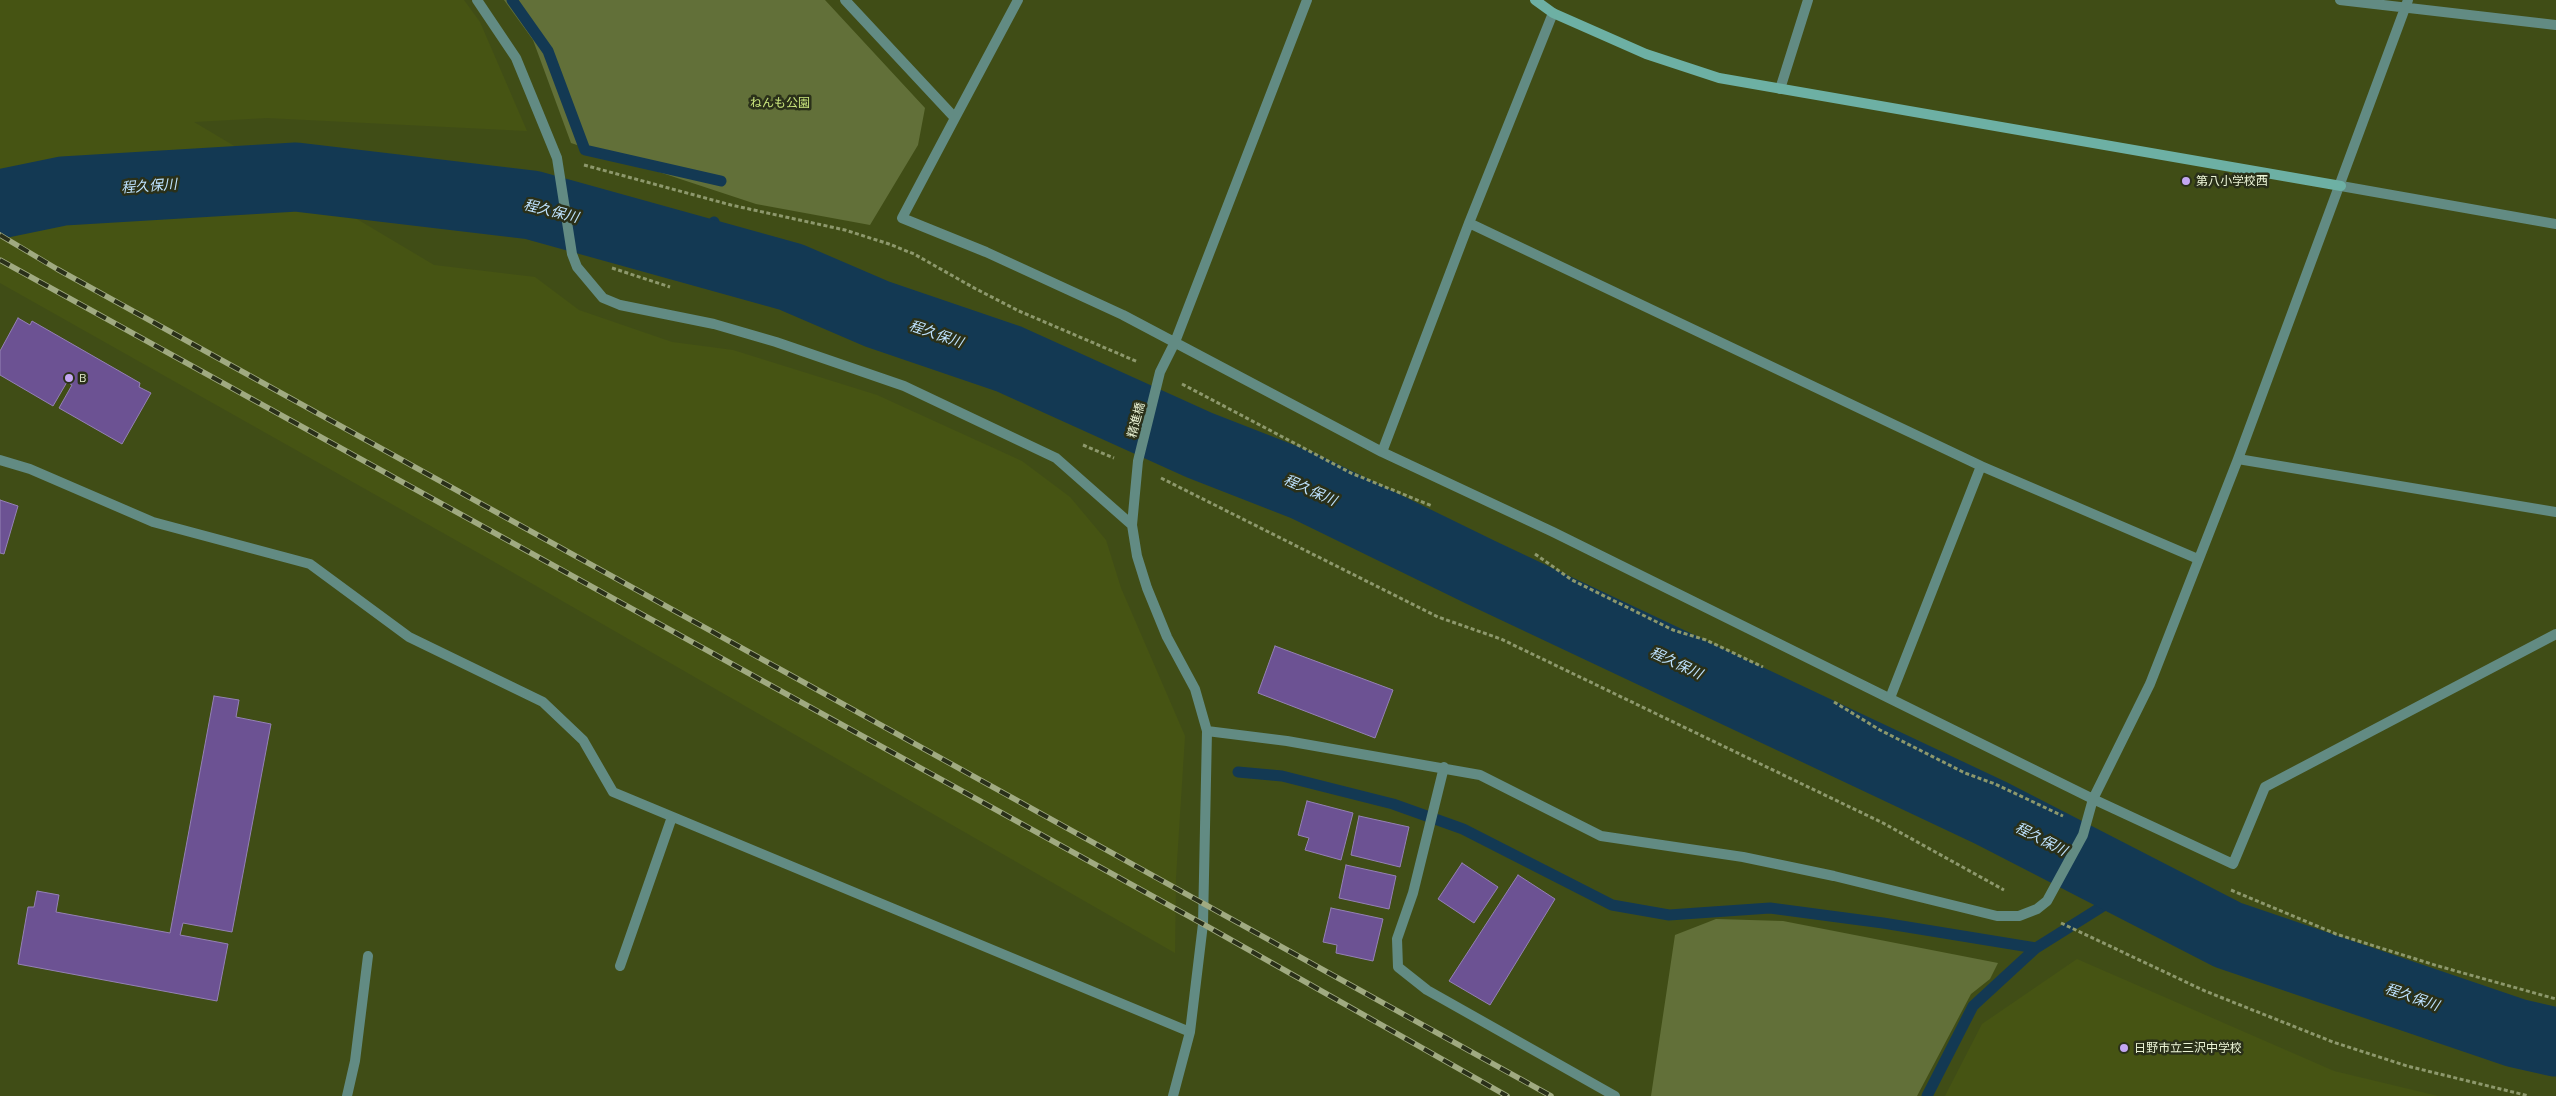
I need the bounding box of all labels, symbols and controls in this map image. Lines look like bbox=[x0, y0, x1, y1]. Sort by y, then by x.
park label: ねんも公園 bbox=[750, 96, 810, 110]
place label: 第八小学校西 bbox=[2196, 174, 2268, 188]
marker: 第八小学校西 bbox=[2180, 175, 2192, 187]
water label: 程久保川 bbox=[120, 176, 178, 196]
water label: 程久保川 bbox=[522, 196, 580, 226]
water label: 程久保川 bbox=[907, 317, 965, 351]
place label: B bbox=[79, 371, 87, 385]
marker: B bbox=[63, 372, 75, 384]
street label: 精進橋 bbox=[1124, 401, 1148, 439]
water label: 程久保川 bbox=[1281, 471, 1339, 509]
water label: 程久保川 bbox=[1647, 644, 1705, 682]
water label: 程久保川 bbox=[2012, 819, 2070, 859]
water label: 程久保川 bbox=[2383, 980, 2441, 1014]
place label: 日野市立三沢中学校 bbox=[2134, 1041, 2242, 1055]
marker: 日野市立三沢中学校 bbox=[2118, 1042, 2130, 1054]

